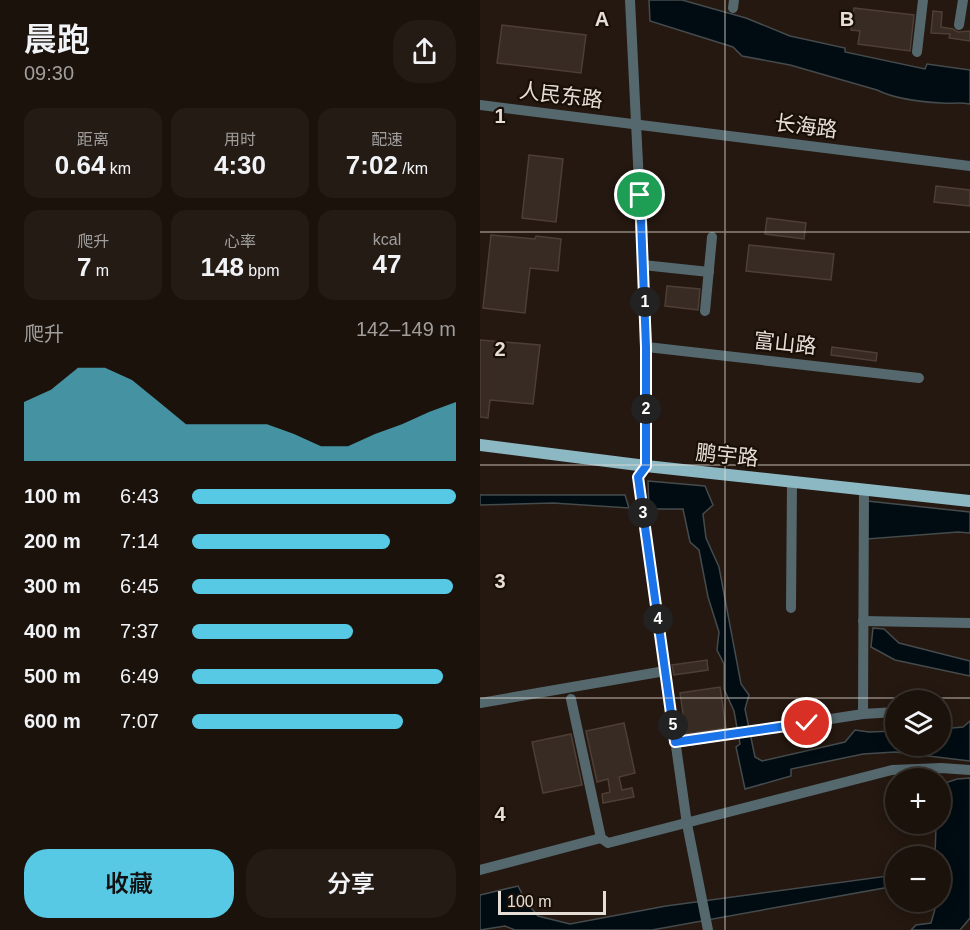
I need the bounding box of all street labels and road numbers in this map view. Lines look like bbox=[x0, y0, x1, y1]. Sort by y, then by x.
street label: 人民东路 bbox=[518, 78, 604, 112]
street label: 长海路 bbox=[773, 111, 839, 141]
street label: 富山路 bbox=[752, 328, 818, 358]
street label: 鹏宇路 bbox=[694, 440, 760, 470]

